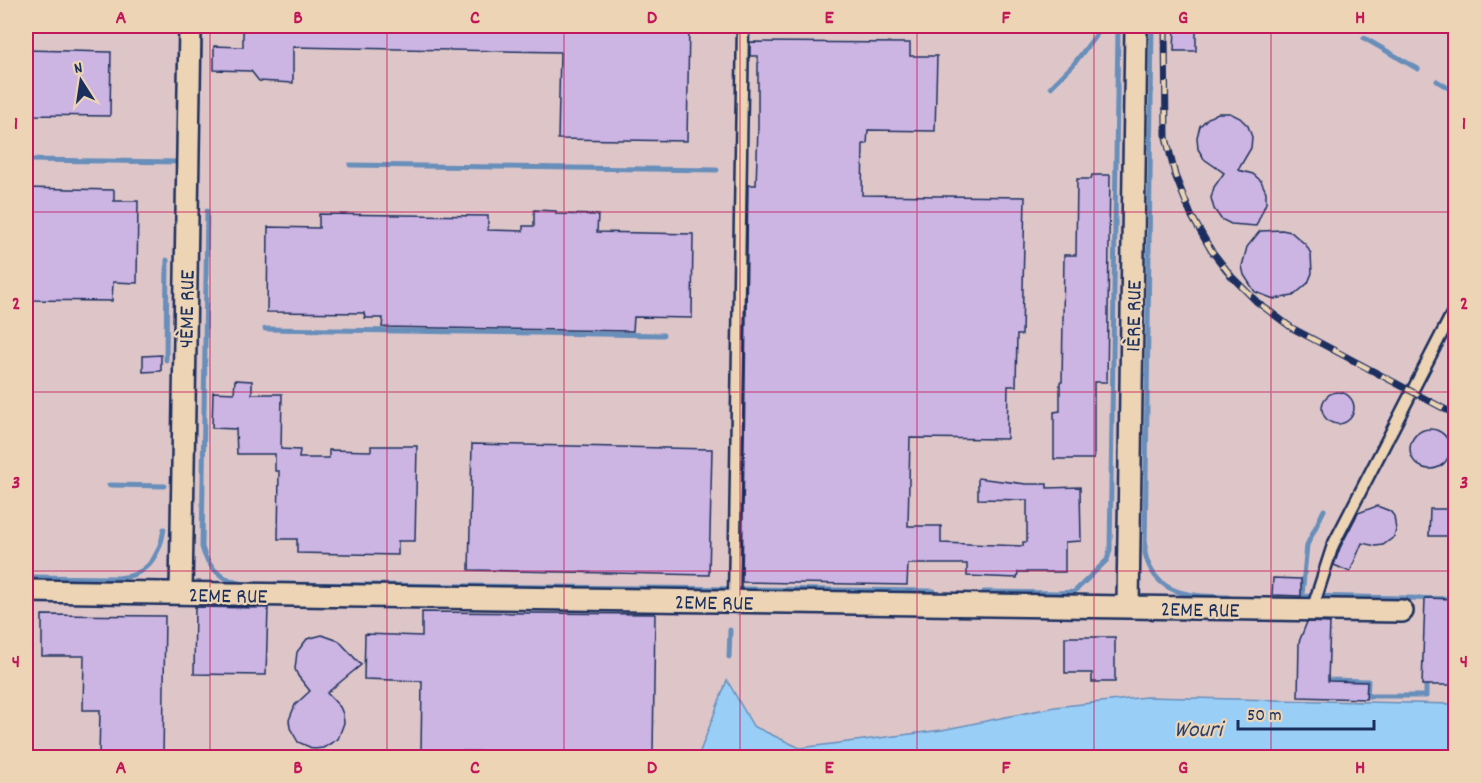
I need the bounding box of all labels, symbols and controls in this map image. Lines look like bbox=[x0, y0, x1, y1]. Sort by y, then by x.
text: A bbox=[116, 5, 127, 33]
text: B bbox=[293, 5, 303, 33]
text: C bbox=[470, 5, 480, 33]
text: D bbox=[647, 5, 658, 33]
text: E bbox=[824, 5, 834, 33]
text: F bbox=[1002, 5, 1012, 33]
text: G bbox=[1178, 5, 1188, 33]
text: H bbox=[1355, 5, 1365, 33]
north arrow bbox=[51, 51, 111, 111]
text: N bbox=[72, 57, 85, 81]
text: 1 bbox=[14, 111, 18, 139]
text: 1 bbox=[1462, 111, 1466, 139]
street label: 4ÈME RUE bbox=[172, 270, 205, 348]
street label: 1ÈRE RUE bbox=[1119, 280, 1152, 352]
text: 2 bbox=[12, 291, 20, 319]
text: 2 bbox=[1460, 291, 1468, 319]
text: 3 bbox=[12, 470, 20, 498]
text: 3 bbox=[1460, 470, 1468, 498]
street label: 2EME RUE bbox=[188, 581, 268, 614]
street label: 2EME RUE bbox=[674, 588, 754, 621]
street label: 2EME RUE bbox=[1160, 595, 1240, 628]
text: 4 bbox=[12, 649, 20, 677]
text: 4 bbox=[1460, 649, 1468, 677]
scale bar bbox=[1238, 693, 1374, 731]
text: 50 m bbox=[1247, 704, 1282, 729]
water label: Wouri bbox=[1174, 714, 1226, 748]
text: A bbox=[116, 755, 127, 783]
text: B bbox=[293, 755, 303, 783]
text: C bbox=[470, 755, 480, 783]
text: D bbox=[647, 755, 658, 783]
text: E bbox=[824, 755, 834, 783]
text: F bbox=[1002, 755, 1012, 783]
text: G bbox=[1178, 755, 1188, 783]
text: H bbox=[1355, 755, 1365, 783]

